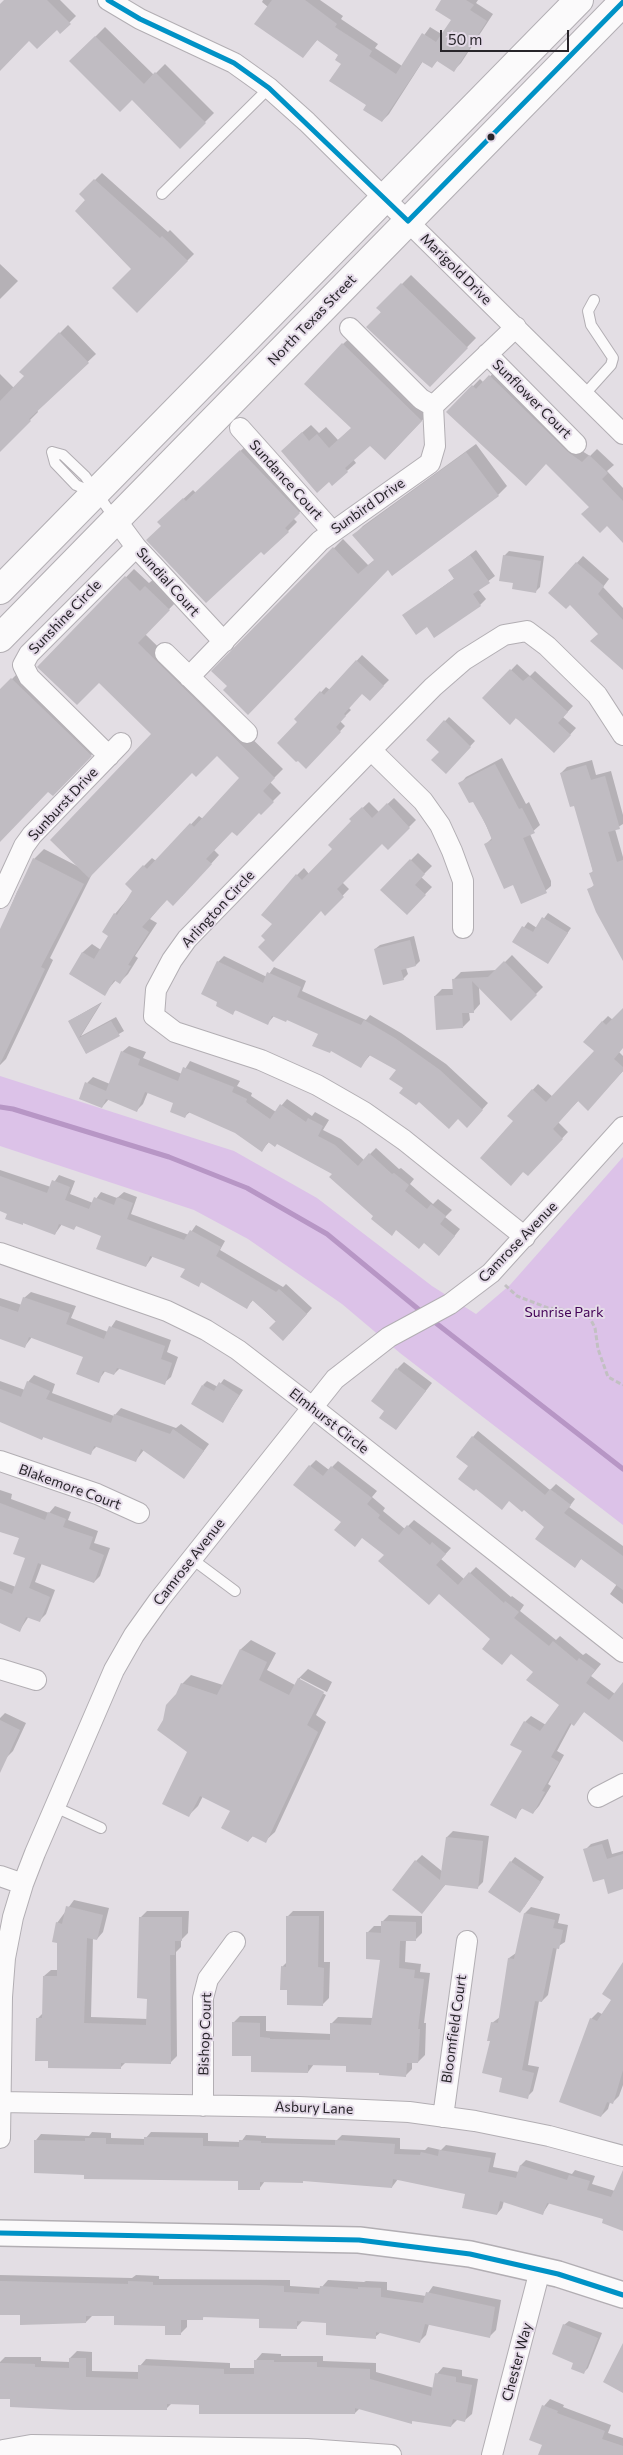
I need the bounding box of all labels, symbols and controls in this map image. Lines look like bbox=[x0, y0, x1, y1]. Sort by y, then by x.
scale bar bbox=[443, 20, 572, 52]
text: 50 m bbox=[448, 30, 482, 48]
unlabelled marker bbox=[486, 132, 496, 142]
street label: Marigold Drive bbox=[417, 230, 495, 308]
street label: North Texas Street bbox=[264, 271, 360, 369]
street label: Sunflower Court bbox=[489, 356, 575, 442]
street label: Sundance Court bbox=[246, 437, 326, 523]
street label: Sunbird Drive bbox=[328, 474, 408, 538]
street label: Sundial Court bbox=[133, 544, 203, 620]
street label: Sunshine Circle bbox=[25, 576, 105, 658]
street label: Sunburst Drive bbox=[25, 764, 101, 844]
street label: Arlington Circle bbox=[178, 867, 258, 951]
street label: Camrose Avenue bbox=[475, 1198, 561, 1286]
park label: Sunrise Park bbox=[525, 1304, 603, 1320]
street label: Elmhurst Circle bbox=[286, 1385, 372, 1457]
street label: Blakemore Court bbox=[17, 1461, 123, 1513]
street label: Camrose Avenue bbox=[150, 1515, 228, 1609]
street label: Bloomfield Court bbox=[438, 1974, 470, 2084]
street label: Bishop Court bbox=[195, 1992, 215, 2076]
street label: Asbury Lane bbox=[275, 2098, 353, 2118]
street label: Chester Way bbox=[498, 2321, 536, 2403]

